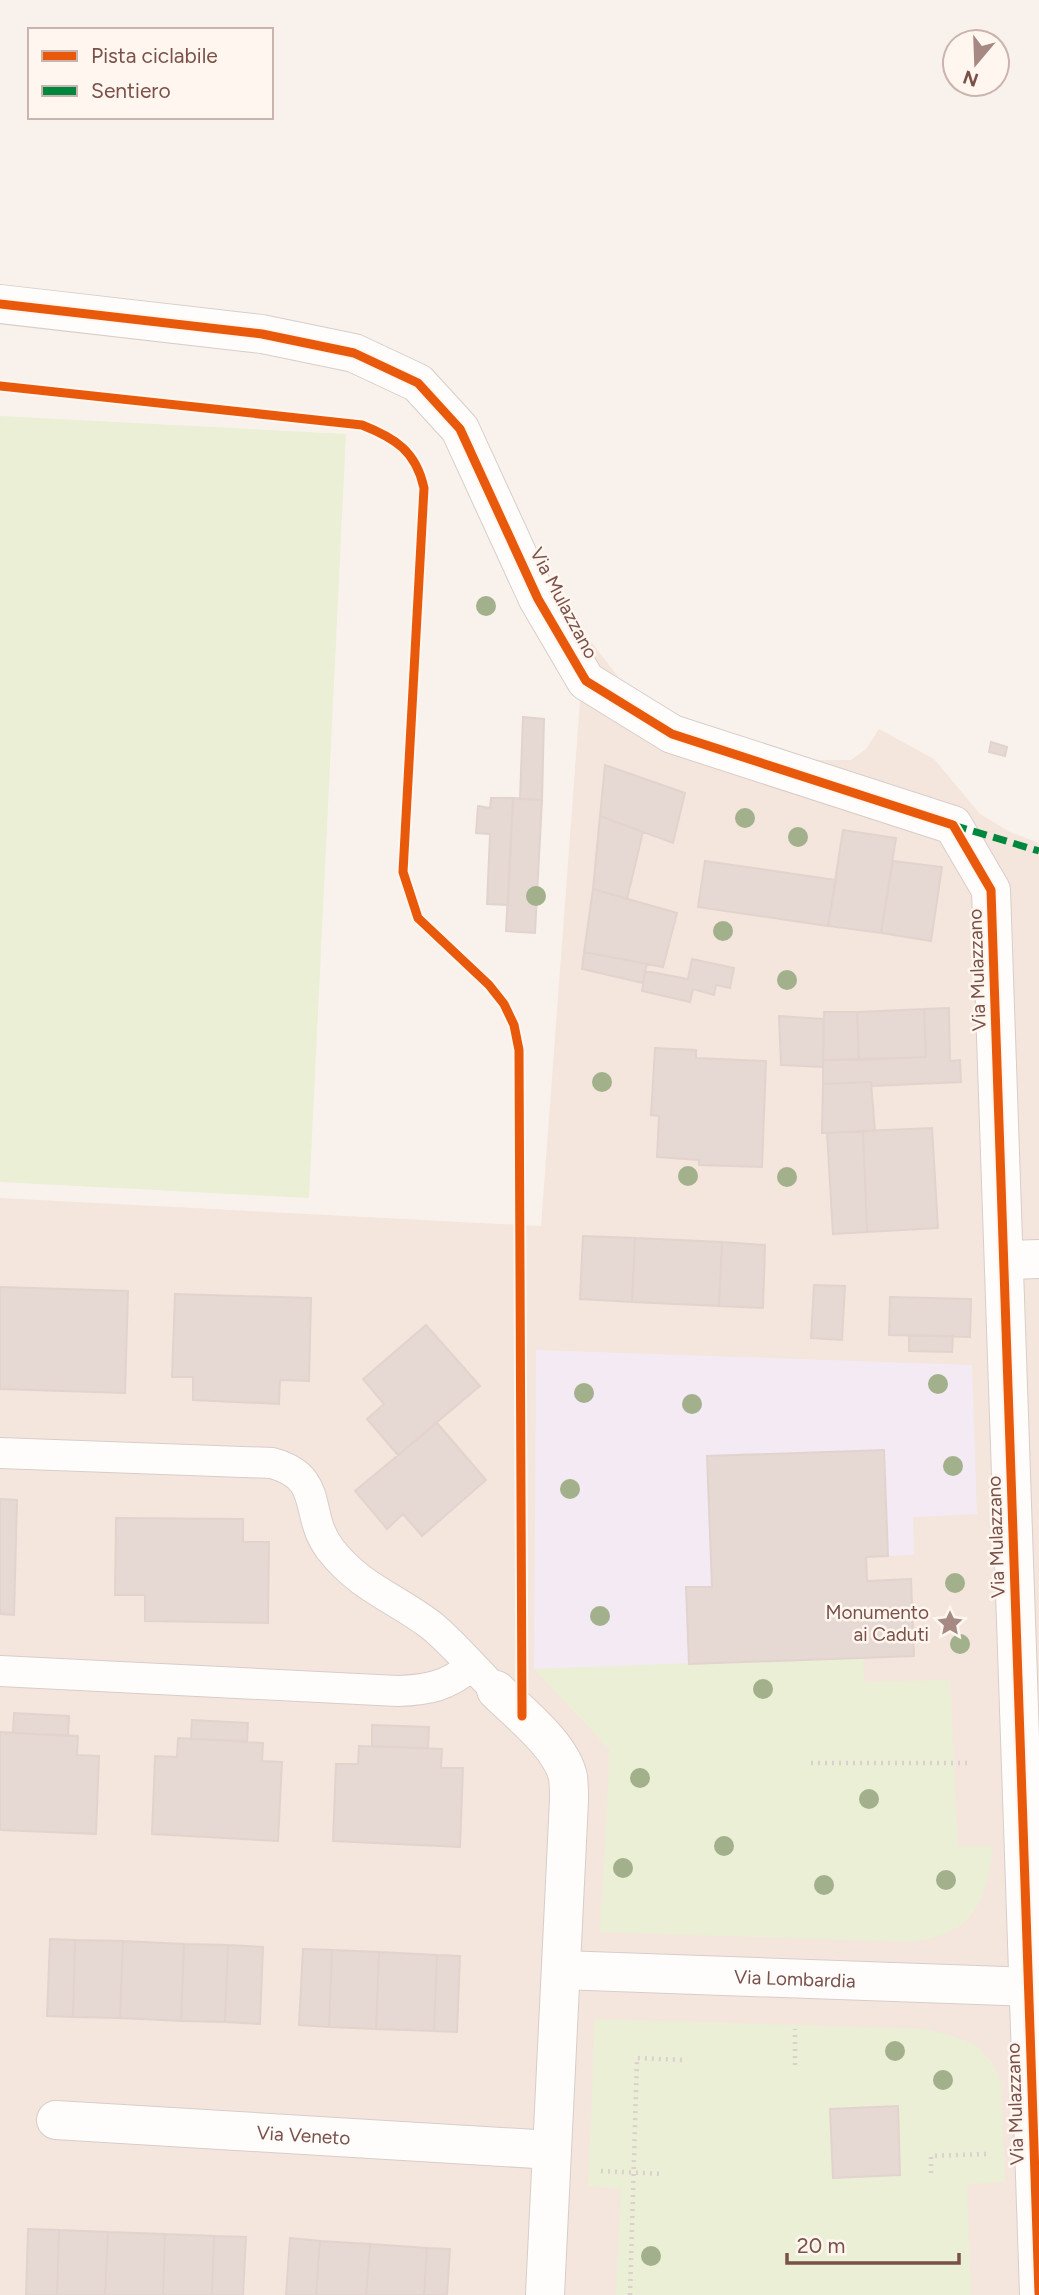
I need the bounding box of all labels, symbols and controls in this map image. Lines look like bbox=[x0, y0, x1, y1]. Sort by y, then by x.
legend bbox=[28, 28, 273, 119]
north arrow bbox=[941, 28, 1011, 98]
text: Pista ciclabile bbox=[91, 43, 218, 68]
text: N bbox=[960, 65, 981, 92]
text: Sentiero bbox=[91, 78, 171, 103]
street label: Via Mulazzano bbox=[525, 544, 603, 662]
street label: Via Mulazzano bbox=[963, 908, 991, 1032]
street label: Via Mulazzano bbox=[982, 1475, 1010, 1599]
place label: Monumento ai Caduti bbox=[825, 1601, 929, 1646]
place icon: Monumento ai Caduti bbox=[935, 1608, 965, 1638]
street label: Via Lombardia bbox=[734, 1965, 856, 1992]
street label: Via Mulazzano bbox=[1001, 2042, 1029, 2166]
street label: Via Veneto bbox=[256, 2121, 351, 2149]
scale bar bbox=[787, 2222, 958, 2266]
text: 20 m bbox=[797, 2233, 845, 2258]

